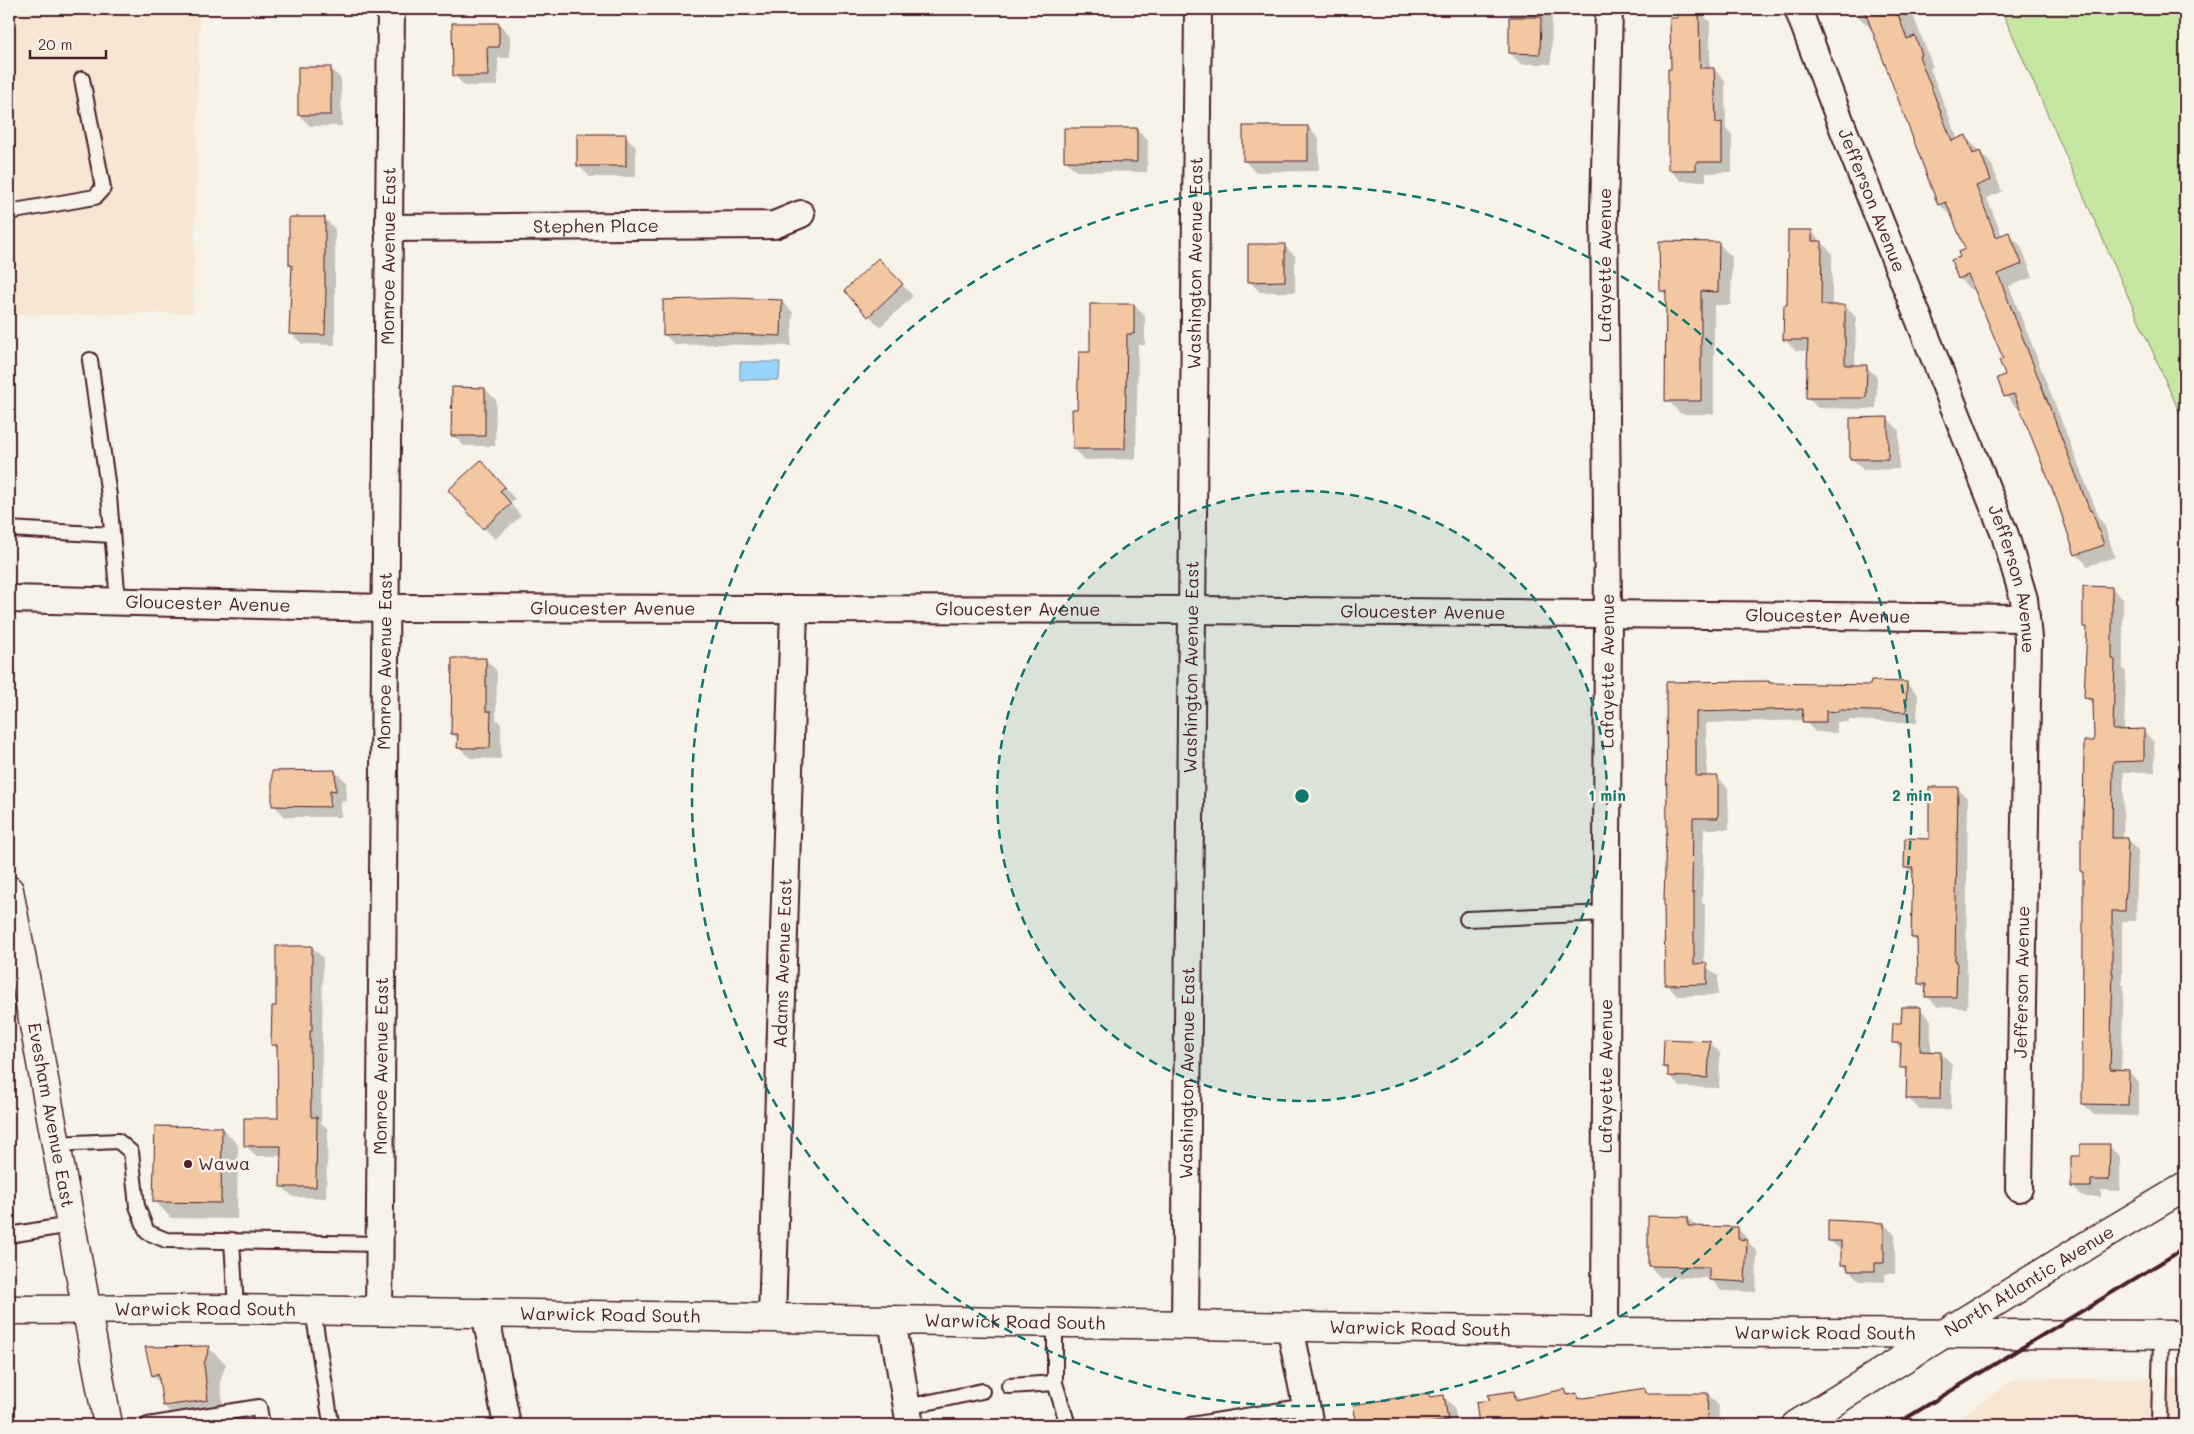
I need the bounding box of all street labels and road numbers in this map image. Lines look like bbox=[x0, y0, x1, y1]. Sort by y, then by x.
street label: Jefferson Avenue bbox=[1833, 125, 1912, 275]
street label: Washington Avenue East bbox=[1181, 157, 1208, 369]
street label: Monroe Avenue East bbox=[375, 167, 401, 345]
street label: Lafayette Avenue bbox=[1592, 188, 1616, 342]
street label: Stephen Place bbox=[533, 213, 659, 238]
street label: Jefferson Avenue bbox=[1983, 501, 2041, 653]
street label: Washington Avenue East bbox=[1177, 561, 1204, 773]
street label: Monroe Avenue East bbox=[371, 572, 397, 750]
street label: Gloucester Avenue bbox=[125, 589, 291, 617]
street label: Lafayette Avenue bbox=[1594, 594, 1619, 748]
street label: Gloucester Avenue bbox=[530, 595, 696, 620]
street label: Gloucester Avenue bbox=[935, 596, 1101, 621]
street label: Gloucester Avenue bbox=[1340, 598, 1506, 624]
street label: Gloucester Avenue bbox=[1745, 602, 1911, 628]
street label: Adams Avenue East bbox=[767, 878, 797, 1049]
street label: Jefferson Avenue bbox=[2008, 905, 2034, 1059]
street label: Washington Avenue East bbox=[1173, 967, 1200, 1179]
street label: Monroe Avenue East bbox=[367, 977, 393, 1155]
street label: Lafayette Avenue bbox=[1593, 999, 1617, 1153]
street label: Evesham Avenue East bbox=[23, 1021, 81, 1209]
street label: North Atlantic Avenue bbox=[1939, 1219, 2118, 1342]
street label: Warwick Road South bbox=[114, 1296, 296, 1321]
street label: Warwick Road South bbox=[519, 1301, 701, 1328]
street label: Warwick Road South bbox=[924, 1308, 1106, 1335]
street label: Warwick Road South bbox=[1329, 1314, 1510, 1341]
street label: Warwick Road South bbox=[1734, 1320, 1915, 1345]

